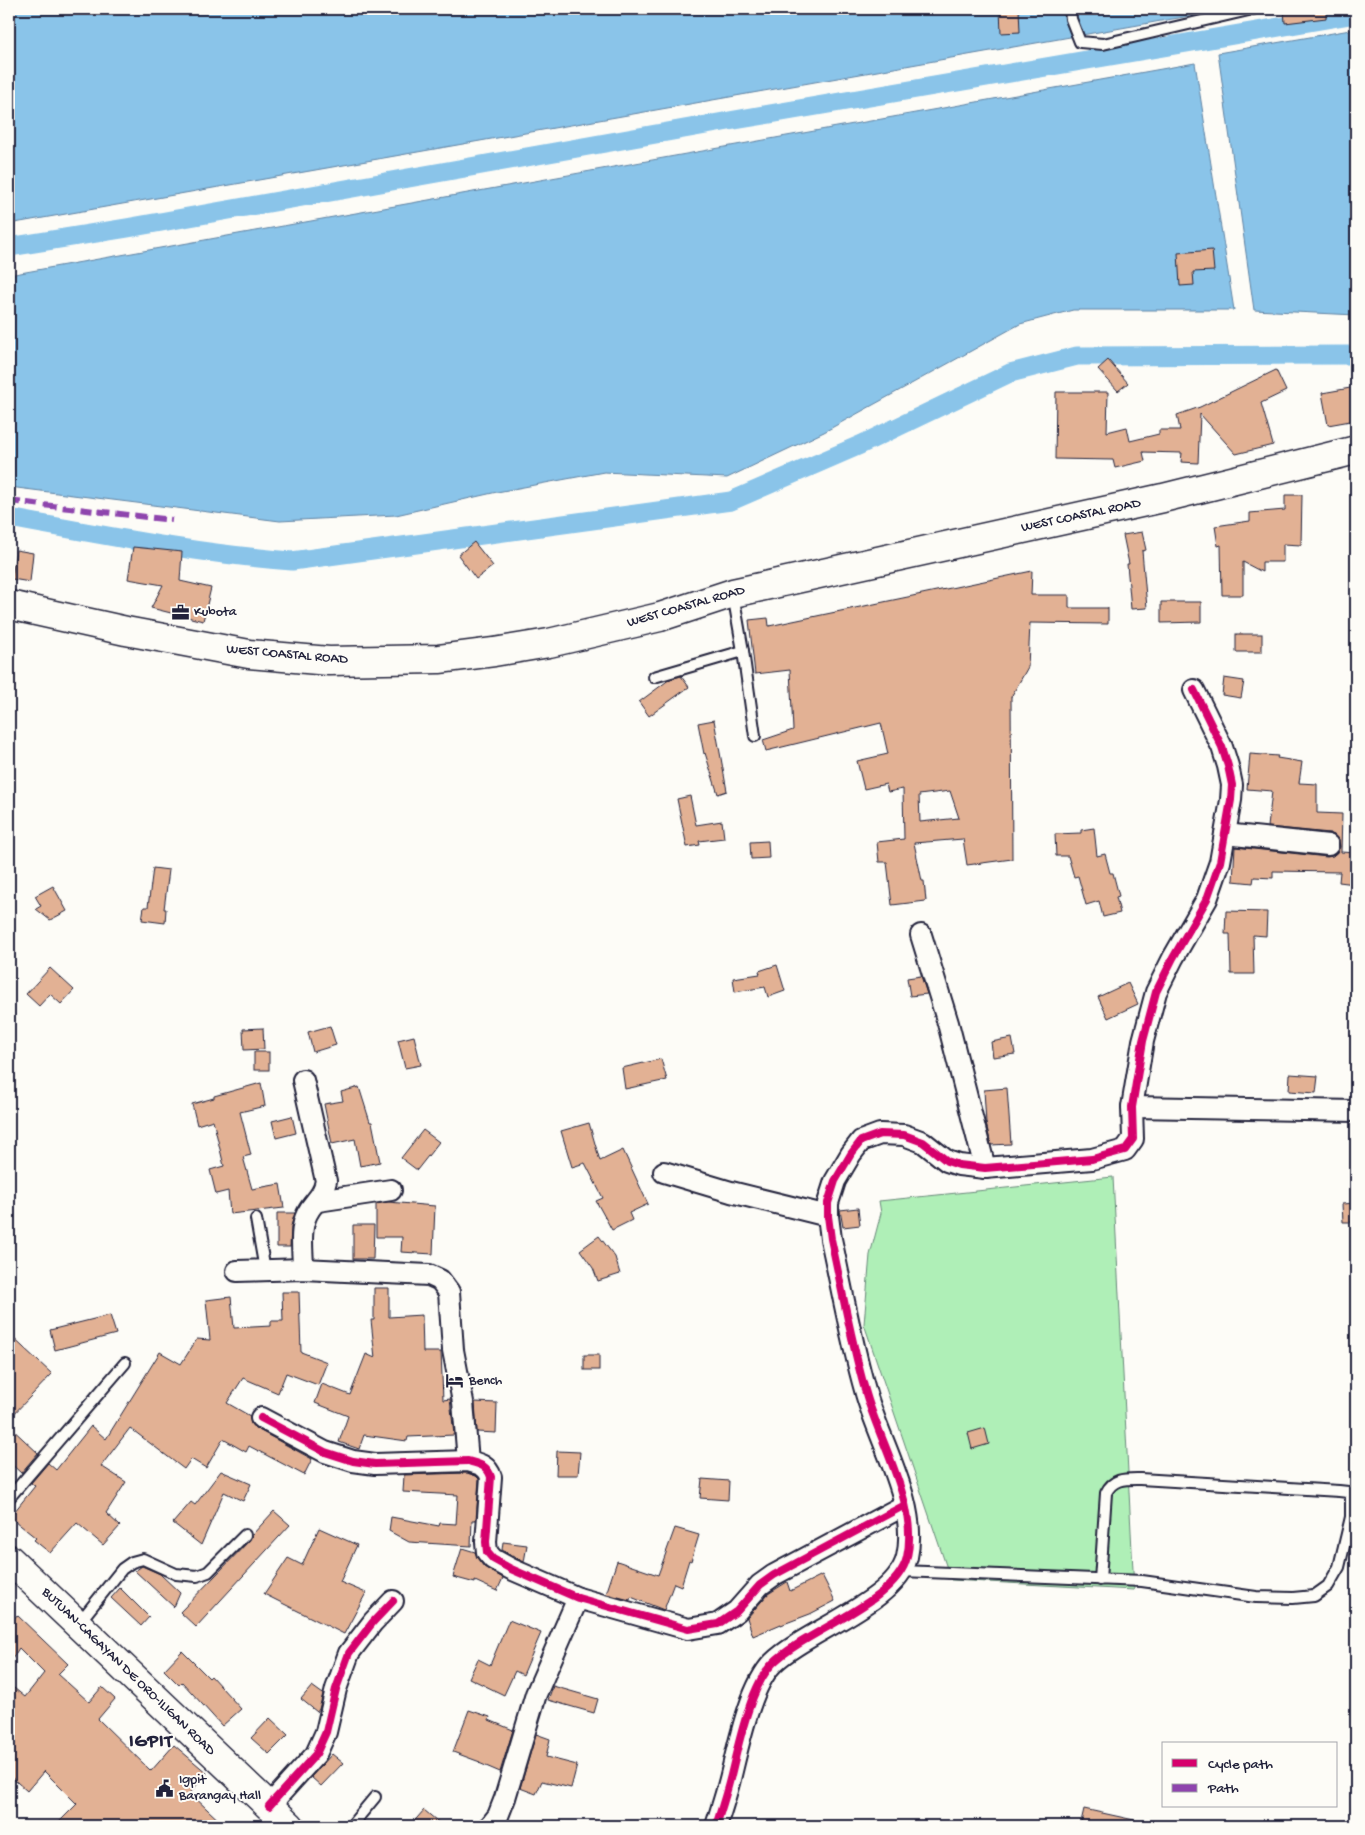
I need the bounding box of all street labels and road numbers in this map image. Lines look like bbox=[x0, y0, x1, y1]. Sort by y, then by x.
street label: WEST COASTAL ROAD bbox=[1020, 495, 1143, 537]
street label: WEST COASTAL ROAD bbox=[625, 582, 748, 632]
street label: WEST COASTAL ROAD bbox=[226, 641, 349, 669]
street label: BUTUAN-CAGAYAN DE ORO-ILIGAN ROAD bbox=[37, 1584, 219, 1760]

